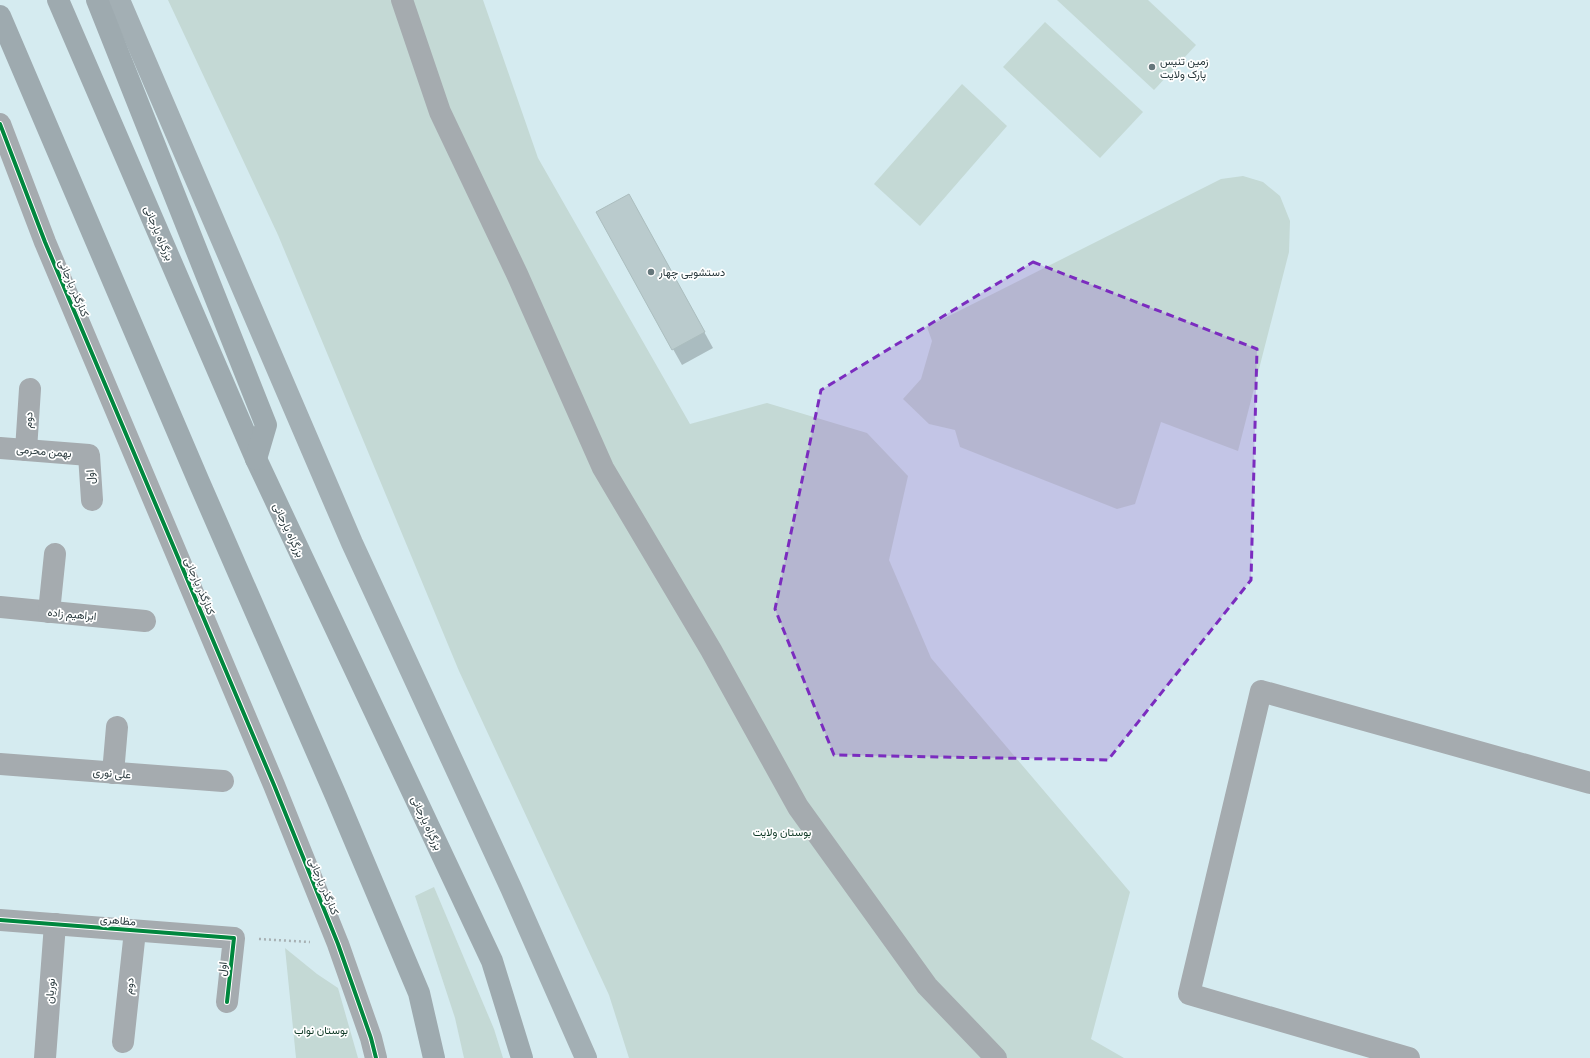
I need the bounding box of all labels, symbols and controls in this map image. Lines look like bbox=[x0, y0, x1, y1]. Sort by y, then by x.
place label: زمین تنیس پارک ولایت bbox=[1160, 54, 1209, 82]
marker: زمین تنیس پارک ولایت bbox=[1147, 62, 1157, 72]
street label: بزرگراه یارجانی bbox=[141, 203, 177, 263]
street label: کنارگذر یارجانی bbox=[56, 257, 92, 319]
place label: دستشویی چهار bbox=[658, 265, 725, 280]
marker: دستشویی چهار bbox=[646, 267, 656, 277]
street label: دوم bbox=[20, 411, 37, 429]
street label: بهمن محرمی bbox=[16, 442, 72, 460]
street label: اول bbox=[83, 469, 97, 485]
street label: بزرگراه یارجانی bbox=[270, 501, 308, 559]
street label: کنارگذر یارجانی bbox=[182, 555, 218, 617]
street label: ابراهیم زاده bbox=[47, 605, 97, 624]
street label: علی نوری bbox=[92, 764, 132, 782]
street label: بزرگراه یارجانی bbox=[408, 794, 446, 852]
park label: بوستان ولایت bbox=[753, 825, 811, 839]
street label: کنارگذر یارجانی bbox=[306, 855, 342, 917]
street label: مظاهری bbox=[100, 911, 137, 929]
street label: اول bbox=[214, 961, 230, 977]
street label: دوم bbox=[121, 977, 138, 995]
street label: نوریان bbox=[42, 978, 58, 1004]
park label: بوستان نواب bbox=[294, 1023, 348, 1037]

